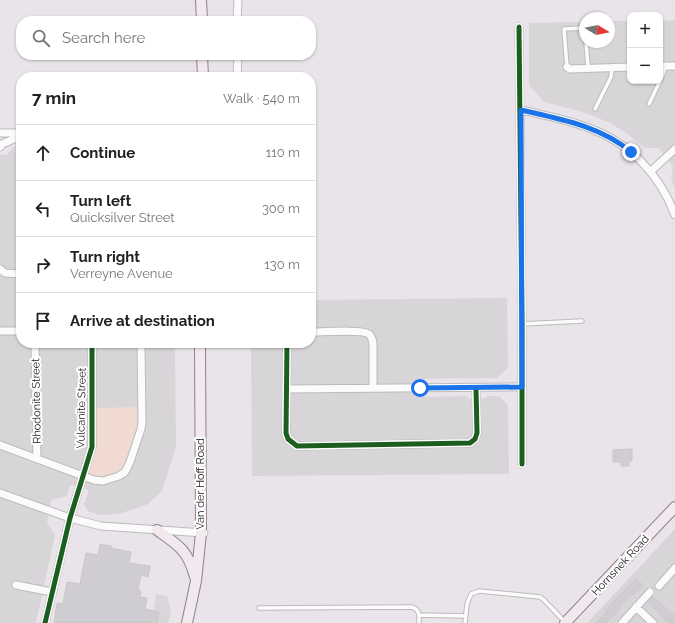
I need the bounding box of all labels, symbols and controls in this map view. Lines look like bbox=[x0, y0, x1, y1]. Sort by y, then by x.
north arrow bbox=[579, 12, 615, 48]
map controls bbox=[627, 12, 663, 84]
button: + bbox=[627, 12, 663, 48]
search box bbox=[16, 16, 316, 60]
icon: search bbox=[30, 27, 52, 49]
text: Search here bbox=[62, 29, 145, 47]
button: − bbox=[627, 48, 663, 84]
text: 7 min bbox=[32, 88, 76, 108]
text: Walk · 540 m bbox=[223, 91, 300, 106]
icon: ahead bbox=[32, 142, 54, 164]
route end bbox=[622, 143, 640, 161]
text: Continue bbox=[70, 144, 135, 162]
text: 110 m bbox=[266, 145, 300, 160]
text: Turn left bbox=[70, 192, 131, 210]
icon: left bbox=[32, 198, 54, 220]
text: 300 m bbox=[262, 201, 300, 216]
text: Quicksilver Street bbox=[70, 210, 175, 225]
text: Turn right bbox=[70, 248, 140, 266]
icon: right bbox=[32, 254, 54, 276]
text: 130 m bbox=[264, 257, 300, 272]
text: Verreyne Avenue bbox=[70, 266, 173, 281]
icon: arrive bbox=[32, 310, 54, 332]
text: Arrive at destination bbox=[70, 312, 215, 330]
street label: Rhodonite Street bbox=[29, 358, 44, 444]
street label: Vulcanite Street bbox=[74, 367, 89, 448]
route start bbox=[411, 379, 429, 397]
street label: Van der Hoff Road bbox=[194, 438, 207, 530]
street label: Hornsnek Road bbox=[589, 532, 652, 598]

